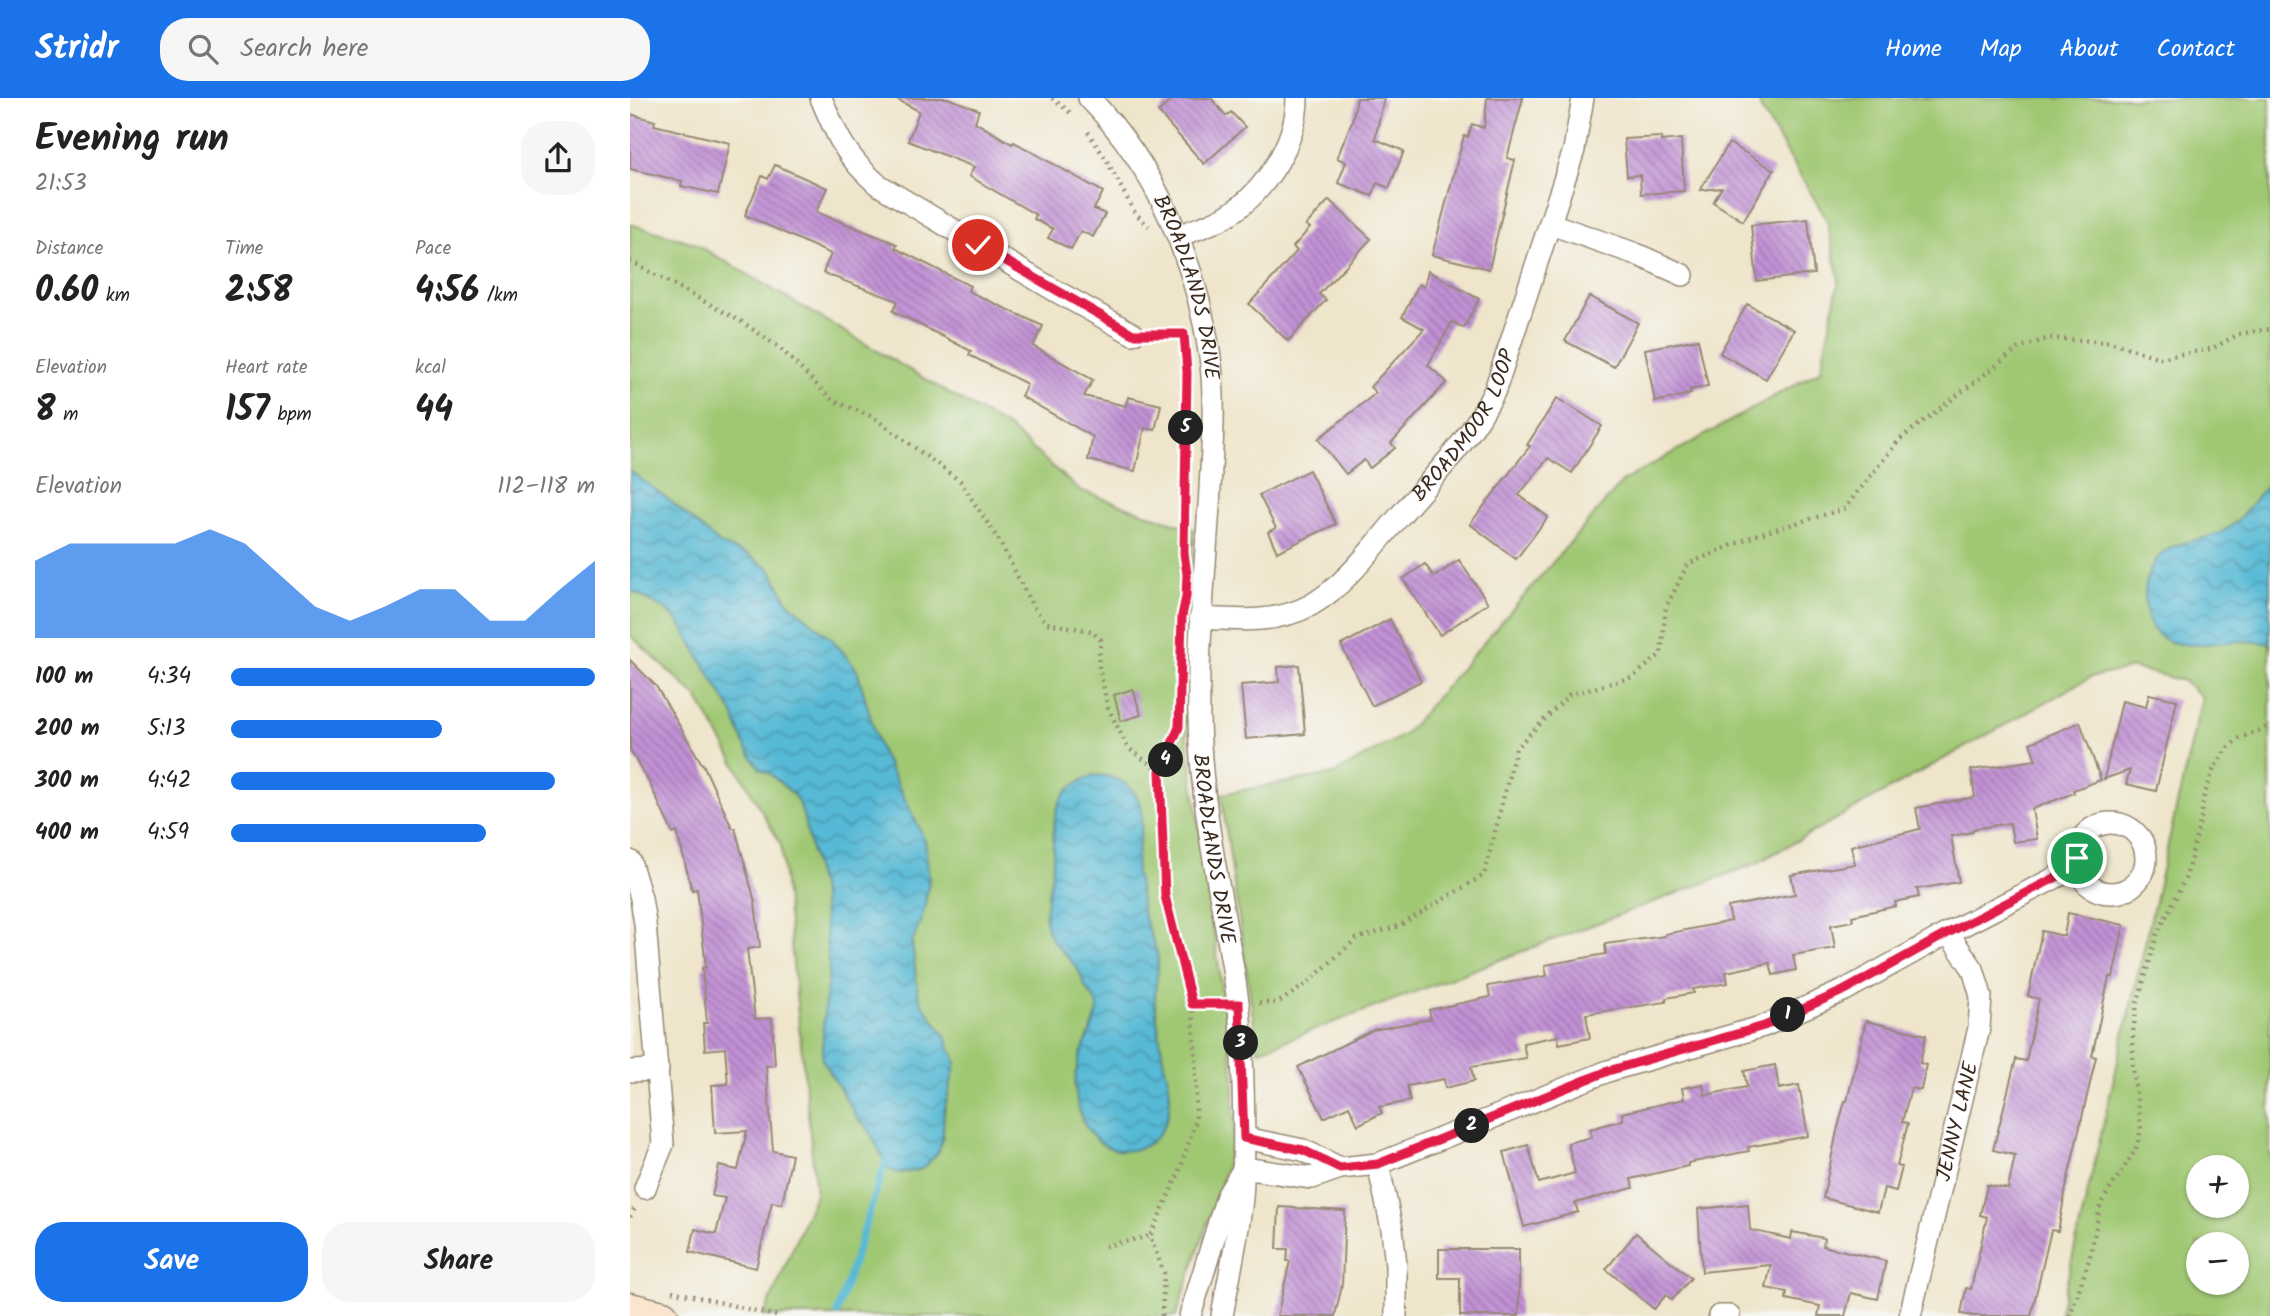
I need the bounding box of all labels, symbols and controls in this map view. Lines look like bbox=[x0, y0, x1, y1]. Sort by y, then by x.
search box bbox=[160, 18, 650, 81]
text: Stridr bbox=[35, 23, 118, 76]
text: Search here bbox=[240, 28, 369, 70]
icon: search bbox=[184, 30, 222, 68]
text: Home bbox=[1885, 30, 1942, 69]
text: Map bbox=[1980, 30, 2022, 69]
text: About bbox=[2060, 30, 2118, 69]
text: Contact bbox=[2156, 30, 2235, 69]
text: Evening run bbox=[35, 110, 229, 170]
button: share bbox=[521, 121, 595, 195]
text: 21:53 bbox=[35, 166, 87, 202]
street label: BROADLANDS DRIVE bbox=[1143, 189, 1227, 382]
pin bbox=[948, 215, 1008, 275]
icon: check bbox=[959, 226, 997, 264]
text: Distance bbox=[35, 234, 103, 264]
text: Time bbox=[225, 234, 263, 264]
text: Pace bbox=[415, 234, 451, 264]
text: 0.60 bbox=[35, 264, 98, 320]
text: 2:58 bbox=[225, 264, 292, 320]
text: 4:56 bbox=[415, 264, 479, 320]
text: km bbox=[98, 281, 130, 311]
text: /km bbox=[479, 281, 518, 311]
street label: BROADMOOR LOOP bbox=[1404, 345, 1525, 510]
text: Elevation bbox=[35, 353, 107, 383]
text: Heart rate bbox=[225, 353, 308, 383]
text: kcal bbox=[415, 353, 446, 383]
text: 8 bbox=[35, 383, 56, 439]
text: 157 bbox=[225, 383, 270, 439]
text: 44 bbox=[415, 383, 453, 439]
text: m bbox=[56, 400, 78, 430]
text: bpm bbox=[270, 400, 312, 430]
pin: 5 bbox=[1168, 410, 1204, 446]
text: 5 bbox=[1181, 412, 1190, 442]
text: Elevation bbox=[35, 469, 122, 505]
text: 112–118 m bbox=[497, 469, 595, 505]
text: 100 m bbox=[35, 659, 93, 695]
text: 4:34 bbox=[147, 659, 191, 695]
text: 200 m bbox=[35, 711, 100, 747]
text: 5:13 bbox=[147, 711, 185, 747]
pin: 4 bbox=[1148, 742, 1184, 778]
text: 4 bbox=[1160, 744, 1171, 774]
street label: BROADLANDS DRIVE bbox=[1183, 753, 1244, 948]
text: 300 m bbox=[35, 763, 99, 799]
text: 4:42 bbox=[147, 763, 191, 799]
text: 400 m bbox=[35, 815, 99, 851]
text: 4:59 bbox=[147, 815, 189, 851]
pin bbox=[2047, 828, 2107, 888]
icon: arrive bbox=[2058, 839, 2096, 877]
pin: 1 bbox=[1770, 998, 1806, 1032]
text: 1 bbox=[1785, 999, 1790, 1029]
pin: 3 bbox=[1224, 1026, 1258, 1060]
text: 3 bbox=[1235, 1027, 1246, 1057]
street label: JENNY LANE bbox=[1928, 1058, 1988, 1185]
pin: 2 bbox=[1454, 1108, 1490, 1144]
text: 2 bbox=[1466, 1110, 1477, 1140]
map controls bbox=[2186, 1155, 2249, 1295]
button: + bbox=[2186, 1155, 2249, 1218]
button: Save bbox=[35, 1222, 308, 1302]
button: Share bbox=[322, 1222, 595, 1302]
button: − bbox=[2186, 1232, 2249, 1295]

